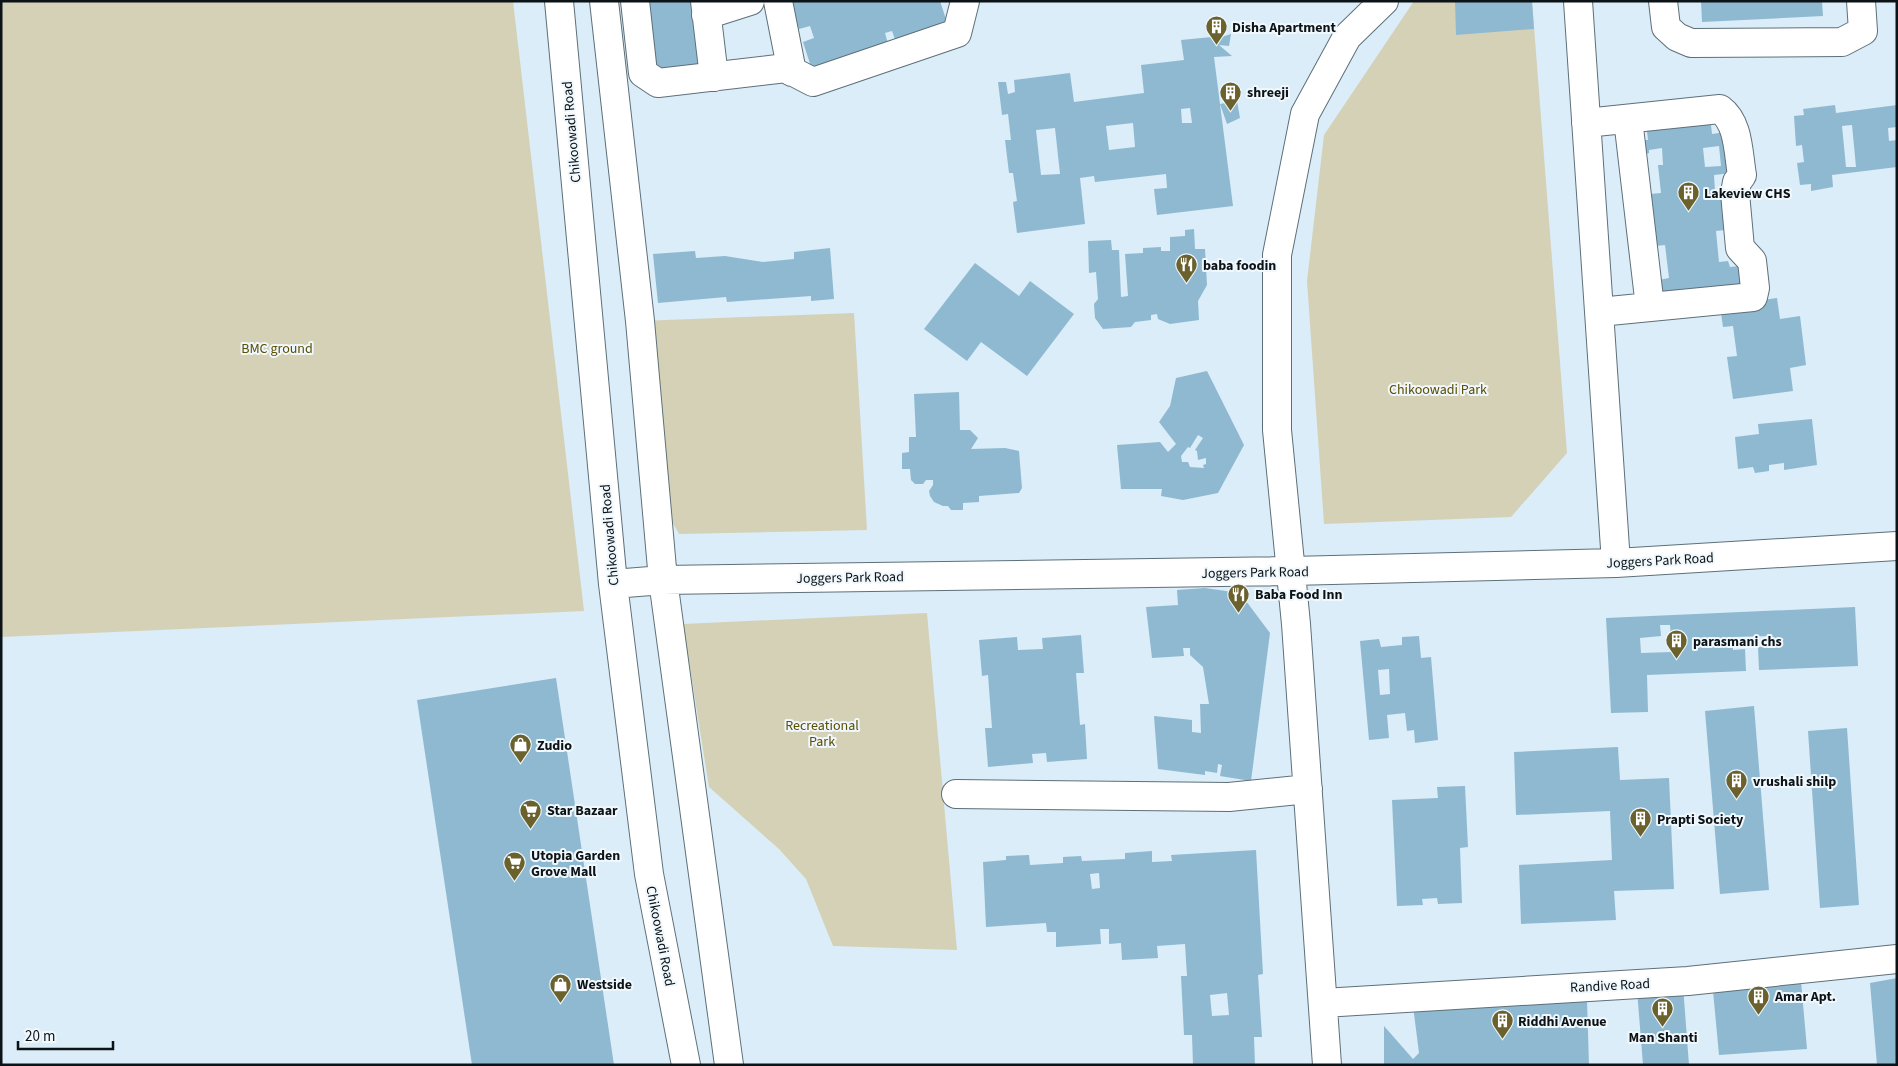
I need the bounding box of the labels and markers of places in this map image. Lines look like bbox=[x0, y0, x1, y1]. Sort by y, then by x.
building icon: Disha Apartment bbox=[1204, 15, 1228, 46]
place label: Disha Apartment bbox=[1232, 18, 1337, 38]
building icon: shreeji bbox=[1219, 80, 1243, 111]
place label: shreeji bbox=[1247, 83, 1289, 103]
building icon: Lakeview CHS bbox=[1676, 181, 1700, 212]
place label: Lakeview CHS bbox=[1704, 184, 1791, 204]
restaurant icon: baba foodin bbox=[1175, 253, 1199, 284]
place label: baba foodin bbox=[1203, 256, 1276, 276]
restaurant icon: Baba Food Inn bbox=[1227, 582, 1251, 613]
place label: Baba Food Inn bbox=[1255, 585, 1343, 605]
building icon: parasmani chs bbox=[1665, 629, 1689, 660]
place label: parasmani chs bbox=[1693, 632, 1782, 652]
shop icon: Zudio bbox=[509, 733, 533, 764]
place label: Zudio bbox=[537, 736, 572, 756]
building icon: vrushali shilp bbox=[1725, 769, 1749, 800]
place label: vrushali shilp bbox=[1753, 772, 1836, 792]
supermarket icon: Star Bazaar bbox=[519, 798, 543, 829]
place label: Star Bazaar bbox=[547, 801, 618, 821]
building icon: Prapti Society bbox=[1629, 807, 1653, 838]
place label: Prapti Society bbox=[1657, 810, 1744, 830]
place label: Utopia Garden Grove Mall bbox=[531, 846, 620, 882]
supermarket icon: Utopia Garden Grove Mall bbox=[503, 851, 527, 882]
shop icon: Westside bbox=[549, 972, 573, 1003]
place label: Westside bbox=[577, 975, 632, 995]
building icon: Amar Apt. bbox=[1747, 984, 1771, 1015]
place label: Amar Apt. bbox=[1774, 987, 1836, 1007]
building icon: Man Shanti bbox=[1651, 997, 1675, 1028]
building icon: Riddhi Avenue bbox=[1490, 1009, 1514, 1040]
place label: Riddhi Avenue bbox=[1518, 1012, 1607, 1032]
place label: Man Shanti bbox=[1628, 1028, 1698, 1048]

